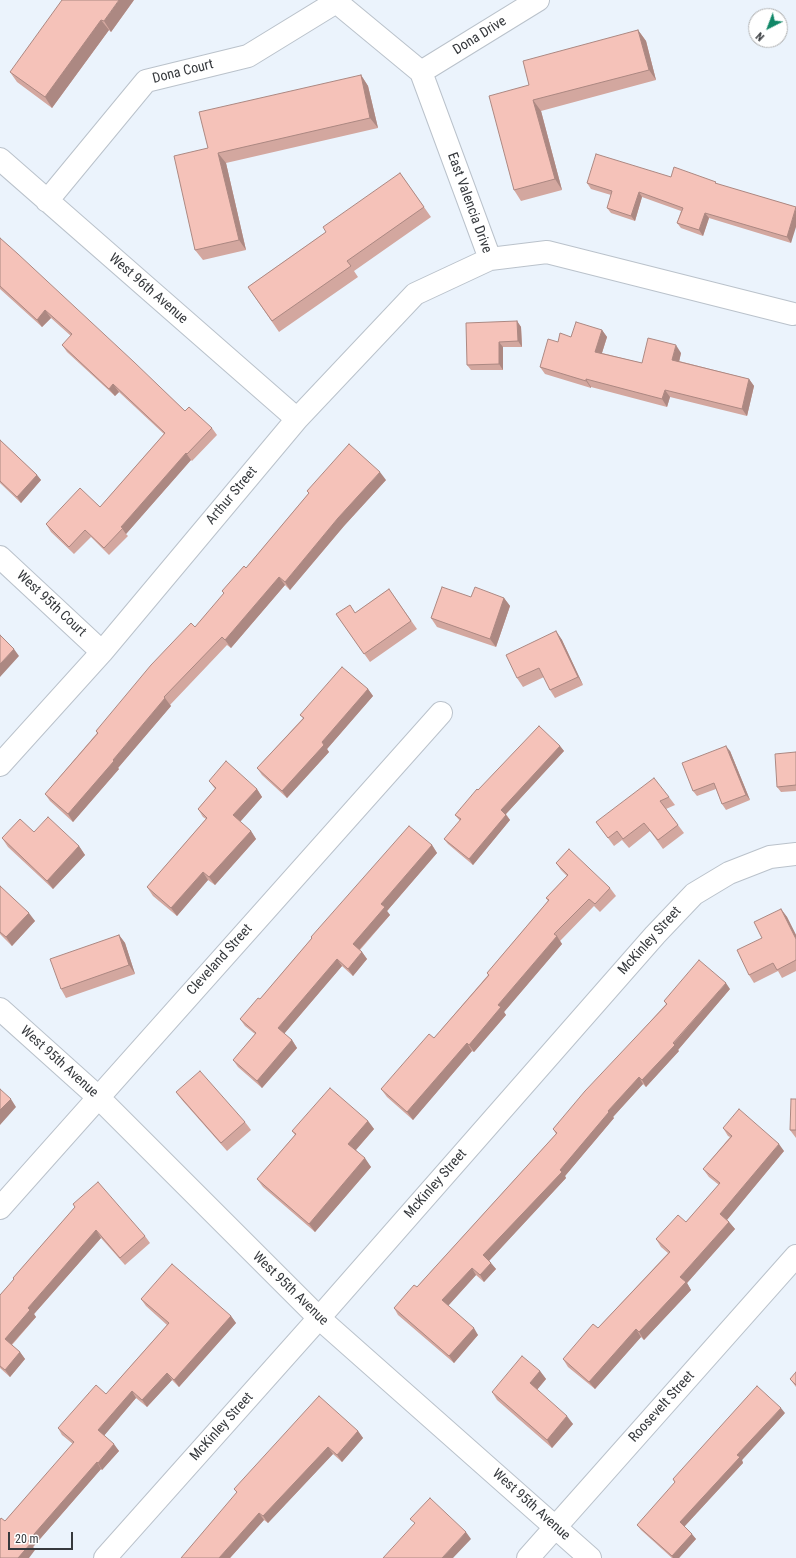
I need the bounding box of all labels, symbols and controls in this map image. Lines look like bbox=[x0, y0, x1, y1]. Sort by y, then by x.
north arrow bbox=[748, 8, 788, 48]
street label: Dona Drive bbox=[450, 13, 510, 59]
text: N bbox=[753, 29, 767, 44]
street label: Dona Court bbox=[151, 56, 215, 88]
street label: East Valencia Drive bbox=[443, 150, 495, 256]
street label: West 96th Avenue bbox=[105, 250, 191, 328]
street label: Arthur Street bbox=[203, 464, 261, 528]
street label: West 95th Court bbox=[13, 567, 89, 641]
street label: McKinley Street bbox=[615, 903, 685, 979]
street label: Cleveland Street bbox=[184, 921, 256, 999]
street label: West 95th Avenue bbox=[17, 1023, 101, 1101]
street label: McKinley Street bbox=[401, 1146, 471, 1222]
street label: West 95th Avenue bbox=[249, 1249, 331, 1329]
street label: Roosevelt Street bbox=[626, 1368, 698, 1446]
street label: McKinley Street bbox=[187, 1389, 257, 1465]
street label: West 95th Avenue bbox=[489, 1466, 573, 1544]
scale bar bbox=[10, 1524, 75, 1550]
text: 20 m bbox=[15, 1532, 39, 1546]

